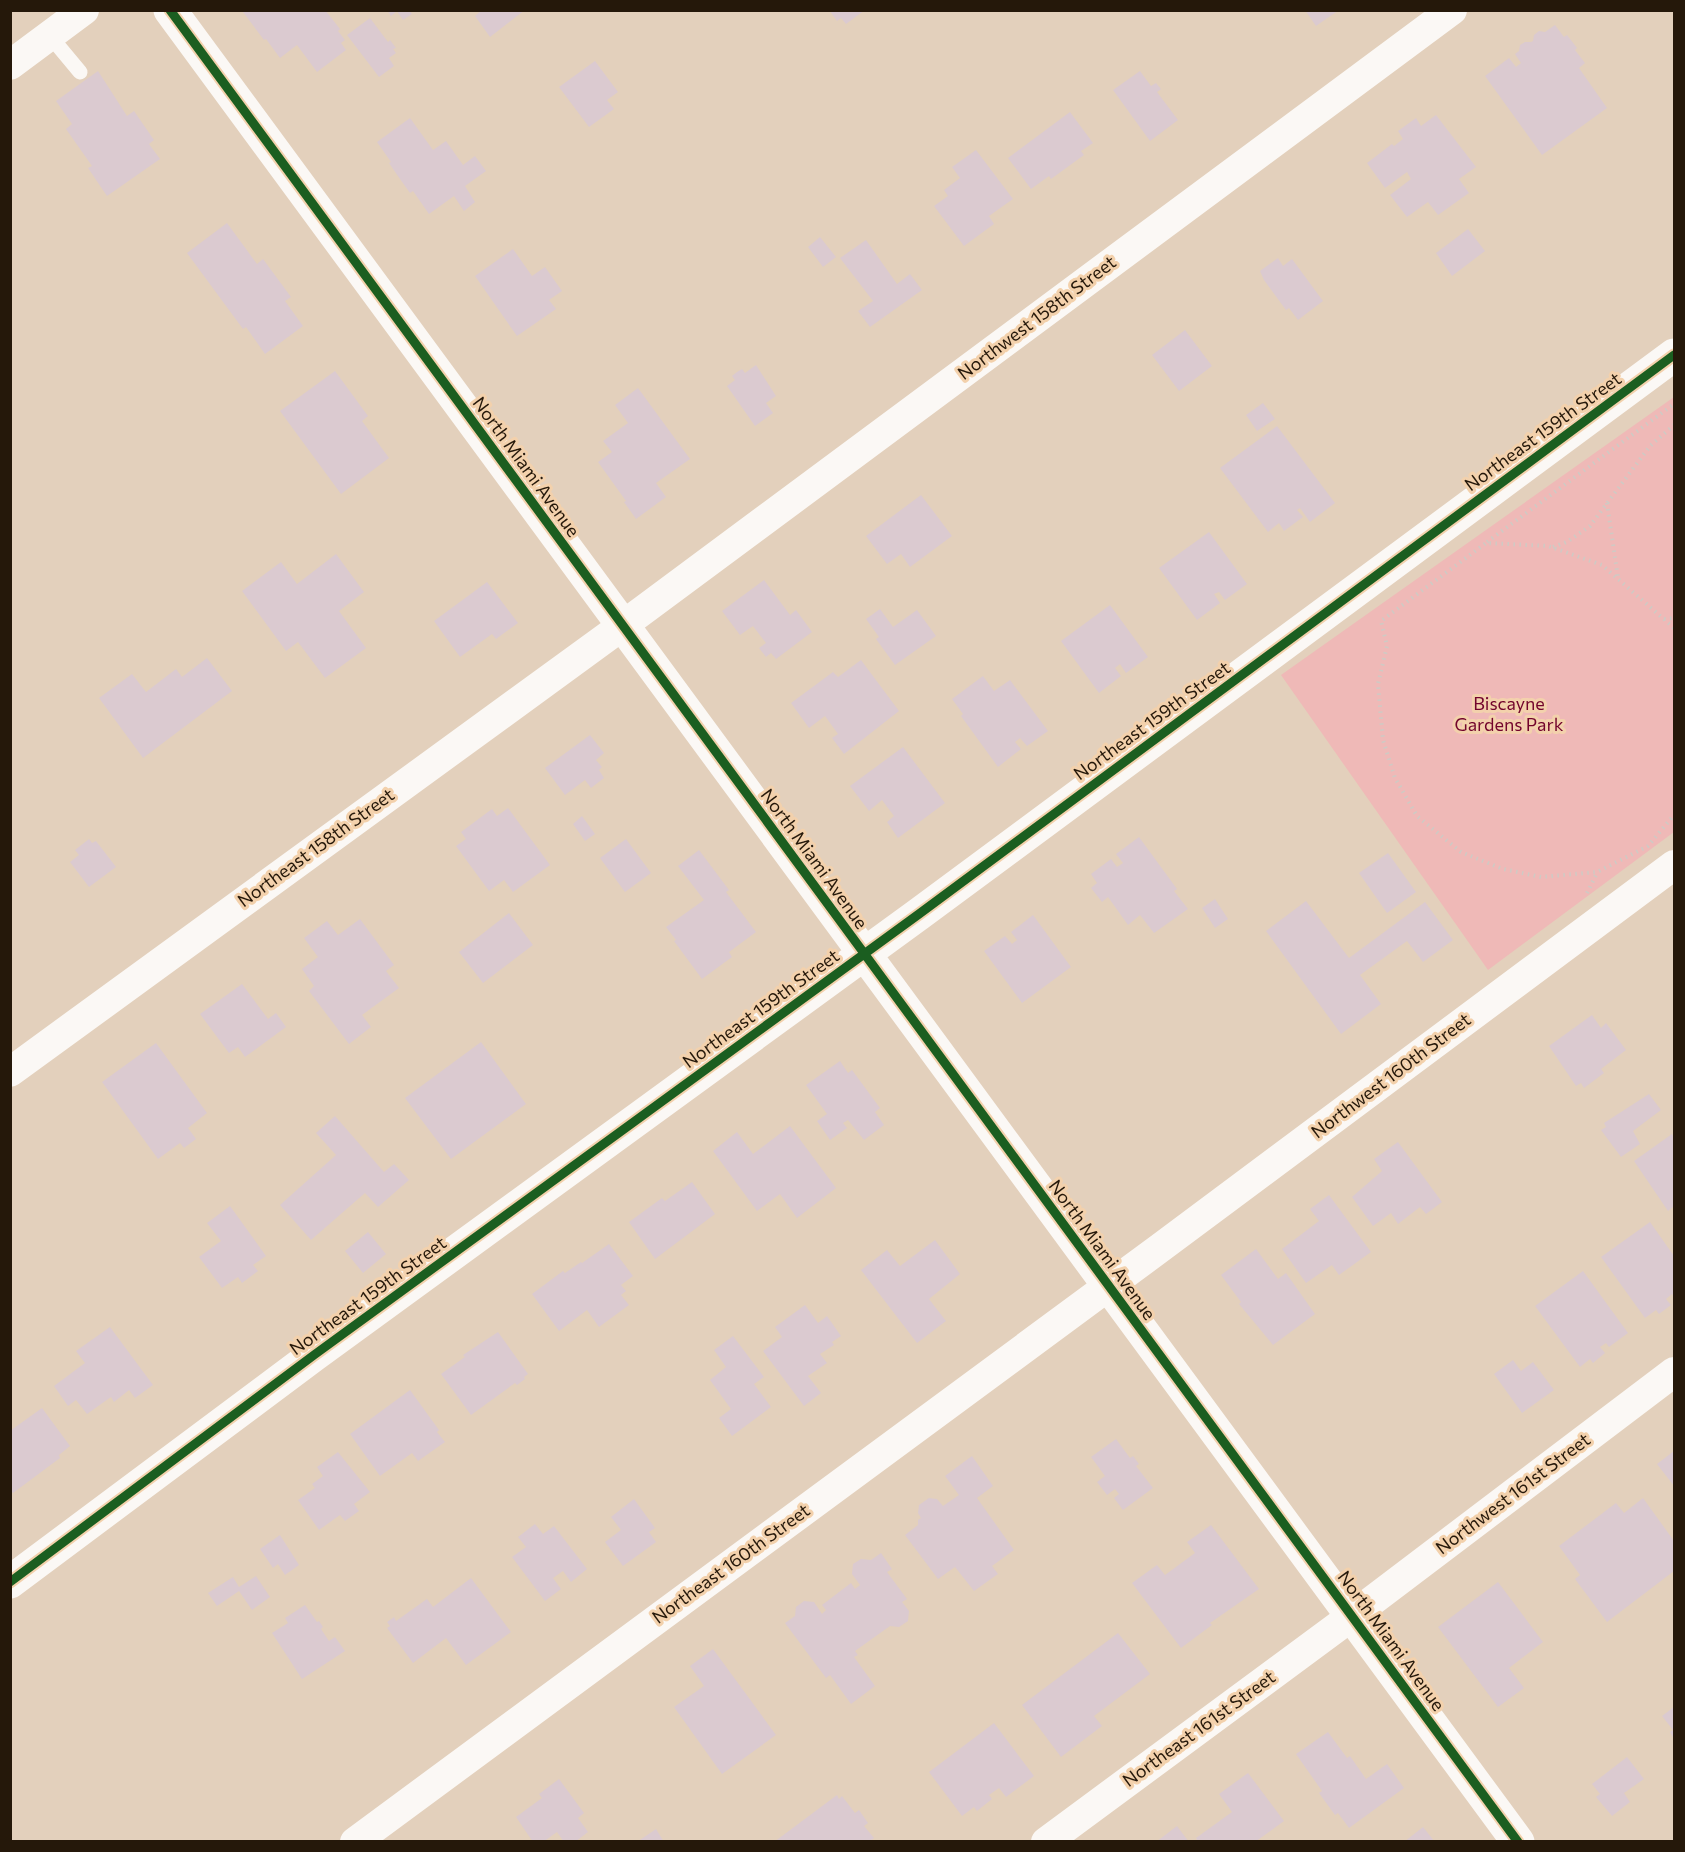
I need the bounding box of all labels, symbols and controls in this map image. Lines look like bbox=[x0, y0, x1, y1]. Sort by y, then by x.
street label: Northwest 158th Street bbox=[953, 250, 1120, 384]
street label: Northeast 159th Street bbox=[1460, 367, 1625, 495]
street label: North Miami Avenue bbox=[469, 392, 585, 541]
street label: Northeast 159th Street bbox=[1069, 656, 1234, 784]
park label: Biscayne Gardens Park bbox=[1455, 692, 1564, 735]
street label: Northeast 158th Street bbox=[233, 783, 398, 911]
street label: North Miami Avenue bbox=[757, 784, 873, 933]
street label: Northeast 159th Street bbox=[678, 944, 843, 1072]
street label: Northwest 160th Street bbox=[1306, 1008, 1474, 1142]
street label: North Miami Avenue bbox=[1045, 1175, 1161, 1324]
street label: Northeast 159th Street bbox=[285, 1231, 450, 1359]
street label: Northwest 161st Street bbox=[1431, 1428, 1594, 1558]
street label: Northeast 160th Street bbox=[647, 1499, 814, 1628]
street label: North Miami Avenue bbox=[1334, 1566, 1450, 1715]
street label: Northeast 161st Street bbox=[1118, 1665, 1279, 1791]

